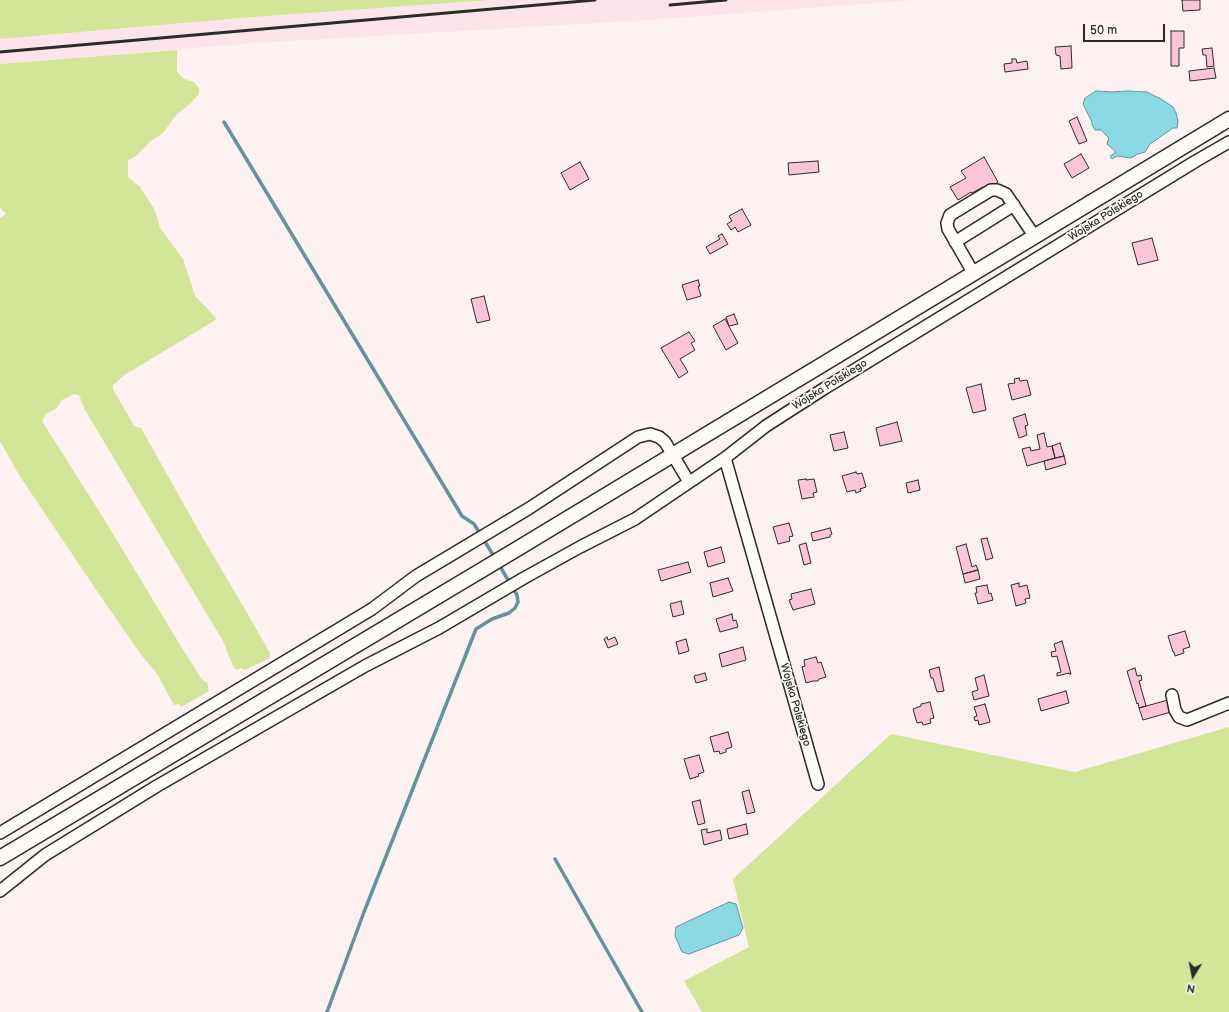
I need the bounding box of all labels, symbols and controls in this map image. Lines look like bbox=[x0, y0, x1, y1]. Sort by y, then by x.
scale bar bbox=[1085, 16, 1167, 42]
text: 50 m bbox=[1090, 23, 1117, 38]
street label: Wojska Polskiego bbox=[1066, 188, 1146, 244]
street label: Wojska Polskiego bbox=[790, 357, 870, 413]
street label: Wojska Polskiego bbox=[777, 662, 813, 748]
north arrow bbox=[1173, 956, 1213, 996]
text: N bbox=[1186, 981, 1196, 995]

